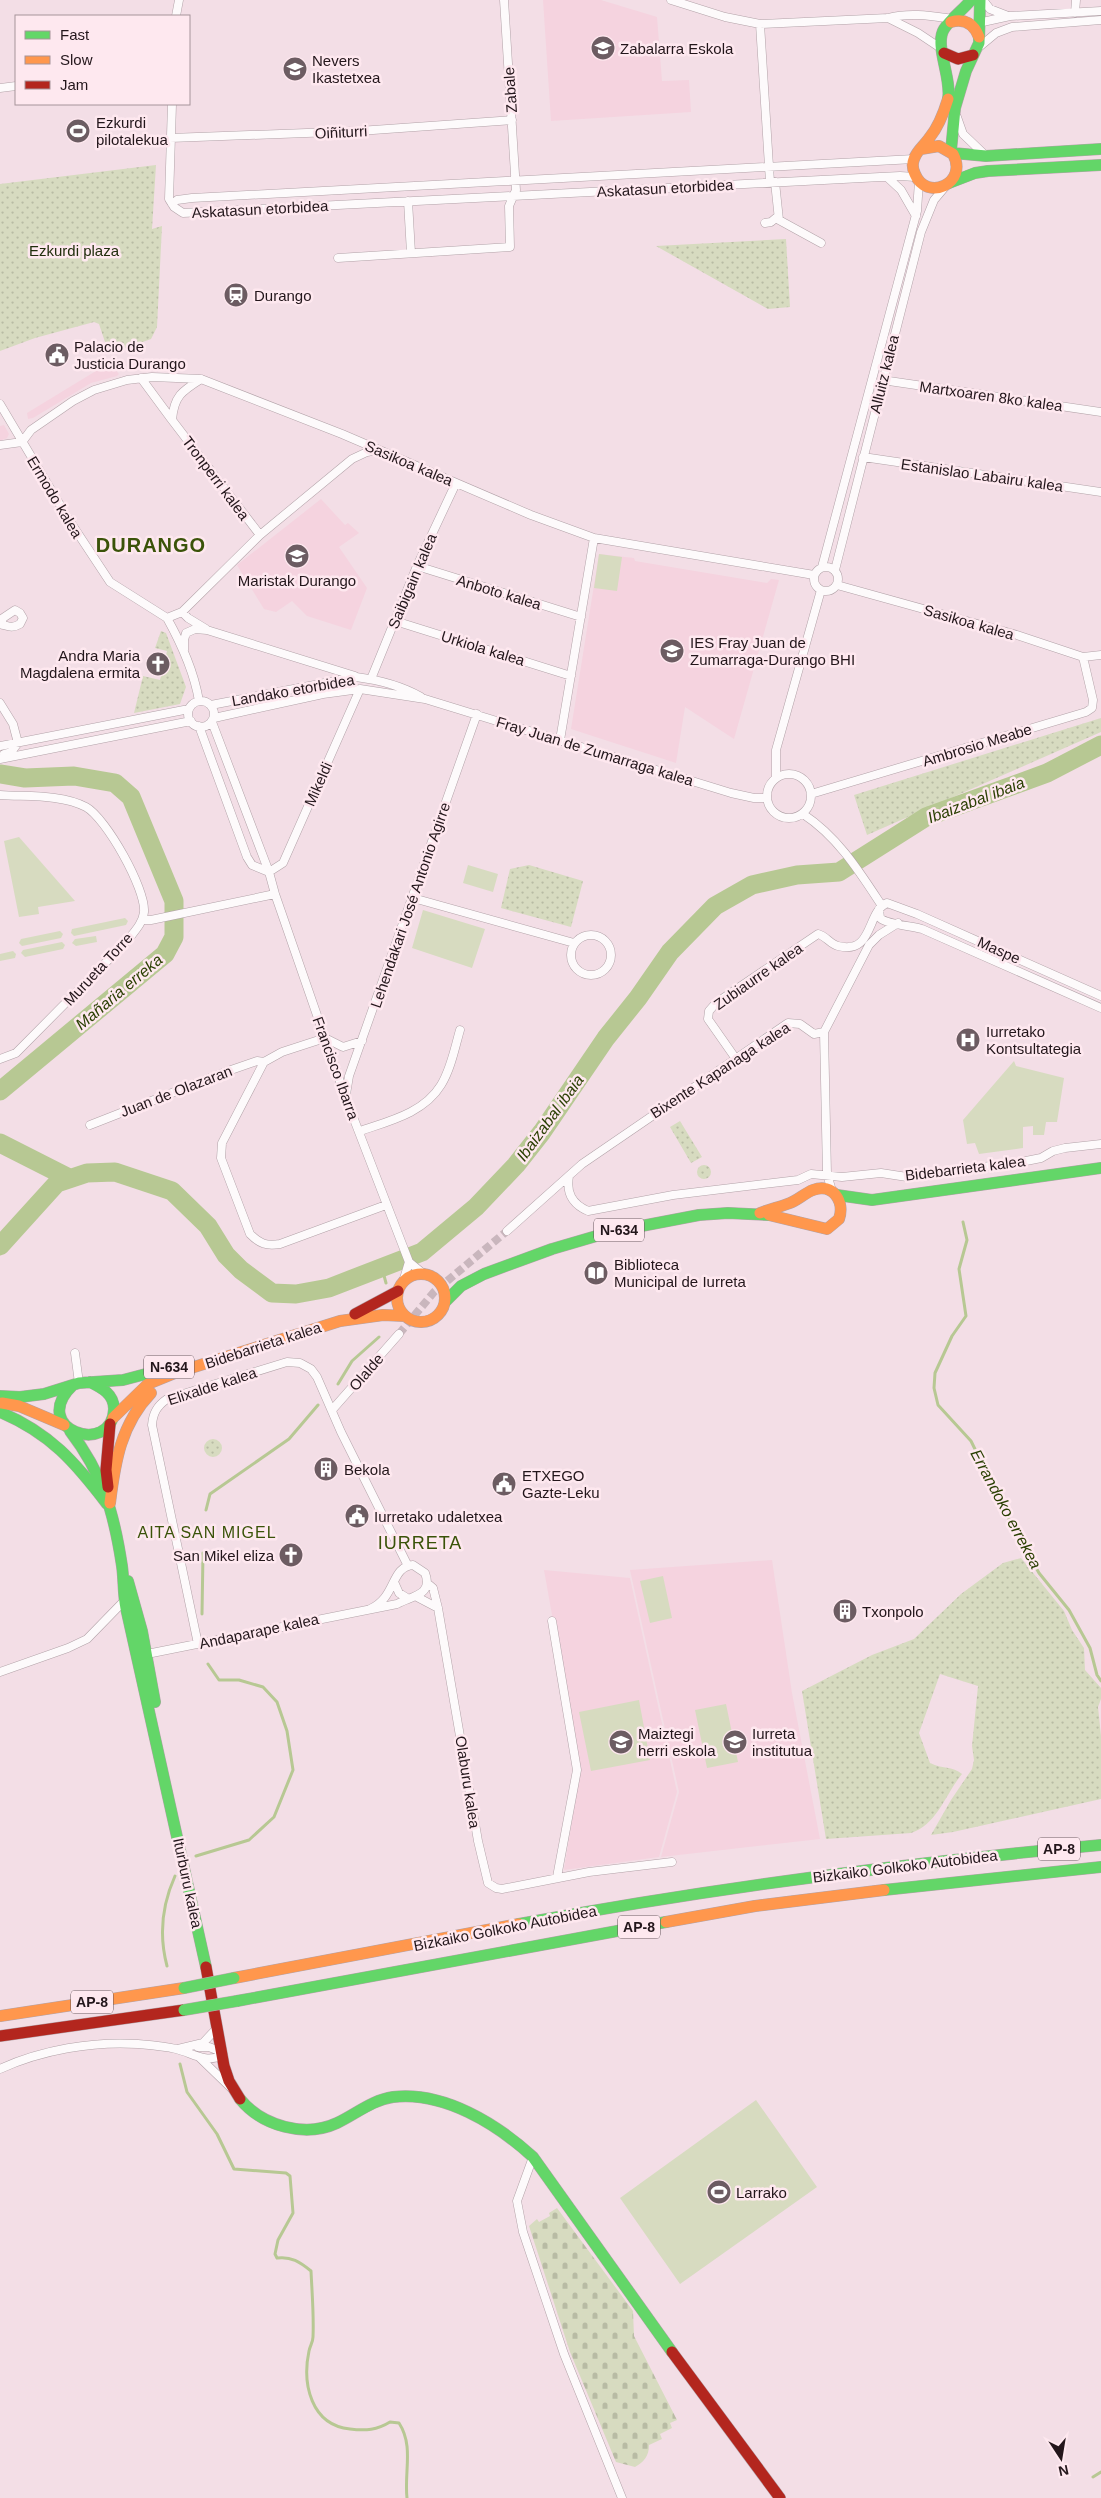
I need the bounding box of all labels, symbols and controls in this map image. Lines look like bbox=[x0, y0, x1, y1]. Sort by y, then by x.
legend bbox=[15, 15, 190, 105]
text: Fast bbox=[60, 26, 90, 43]
school or university icon: Zabalarra Eskola bbox=[590, 35, 616, 61]
place label: Zabalarra Eskola bbox=[620, 40, 734, 57]
text: Slow bbox=[60, 51, 93, 68]
place label: Nevers Ikastetxea bbox=[312, 52, 381, 86]
school or university icon: Nevers Ikastetxea bbox=[282, 56, 308, 82]
street label: Zabale bbox=[500, 67, 520, 113]
text: Jam bbox=[60, 76, 88, 93]
place label: Ezkurdi pilotalekua bbox=[96, 114, 168, 148]
sports icon: Ezkurdi pilotalekua bbox=[65, 118, 91, 144]
street label: Oiñiturri bbox=[314, 122, 368, 142]
street label: Askatasun etorbidea bbox=[596, 176, 734, 200]
street label: Askatasun etorbidea bbox=[191, 197, 329, 221]
park label: Ezkurdi plaza bbox=[29, 242, 120, 259]
station icon: Durango bbox=[223, 282, 249, 308]
place label: Durango bbox=[254, 287, 312, 304]
street label: Alluitz kalea bbox=[866, 332, 902, 415]
place label: Palacio de Justicia Durango bbox=[74, 338, 186, 372]
public building icon: Palacio de Justicia Durango bbox=[44, 342, 70, 368]
street label: Martxoaren 8ko kalea bbox=[918, 378, 1064, 415]
street label: Tronperri kalea bbox=[179, 433, 253, 524]
street label: Sasikoa kalea bbox=[363, 437, 456, 489]
street label: Ermodo kalea bbox=[24, 453, 86, 542]
street label: Estanislao Labairu kalea bbox=[900, 455, 1065, 495]
street label: Saibigain kalea bbox=[384, 530, 440, 631]
district label: DURANGO bbox=[96, 534, 206, 556]
school or university icon: Maristak Durango bbox=[284, 543, 310, 569]
street label: Anboto kalea bbox=[455, 571, 544, 613]
place label: Maristak Durango bbox=[238, 572, 356, 589]
street label: Sasikoa kalea bbox=[922, 601, 1017, 643]
street label: Urkiola kalea bbox=[439, 627, 528, 669]
place label: IES Fray Juan de Zumarraga-Durango BHI bbox=[690, 634, 855, 668]
school or university icon: IES Fray Juan de Zumarraga-Durango BHI bbox=[659, 638, 685, 664]
place label: Andra Maria Magdalena ermita bbox=[20, 647, 141, 681]
church icon: Andra Maria Magdalena ermita bbox=[145, 651, 171, 677]
street label: Landako etorbidea bbox=[230, 671, 356, 709]
street label: Fray Juan de Zumarraga kalea bbox=[494, 713, 696, 789]
street label: Ambrosio Meabe bbox=[920, 720, 1034, 770]
street label: Mikeldi bbox=[301, 759, 335, 809]
water label: Ibaizabal ibaia bbox=[925, 774, 1027, 826]
street label: Lehendakari José Antonio Agirre bbox=[367, 800, 453, 1010]
street label: Murueta Torre bbox=[60, 929, 136, 1009]
street label: Maspe bbox=[975, 933, 1023, 967]
street label: Zubiaurre kalea bbox=[710, 939, 806, 1013]
water label: Mañaria erreka bbox=[72, 951, 166, 1033]
street label: Francisco Ibarra bbox=[309, 1014, 363, 1122]
street label: Bixente Kapanaga kalea bbox=[647, 1018, 793, 1121]
place label: Iurretako Kontsultategia bbox=[986, 1023, 1082, 1057]
hospital icon: Iurretako Kontsultategia bbox=[955, 1027, 981, 1053]
street label: Juan de Olazaran bbox=[118, 1062, 234, 1120]
water label: Ibaizabal ibaia bbox=[513, 1072, 587, 1164]
street label: Bidebarrieta kalea bbox=[904, 1152, 1027, 1184]
road number: N-634 bbox=[594, 1218, 644, 1242]
place label: Biblioteca Municipal de Iurreta bbox=[614, 1256, 746, 1290]
library icon: Biblioteca Municipal de Iurreta bbox=[583, 1260, 609, 1286]
street label: Bidebarrieta kalea bbox=[203, 1318, 324, 1372]
street label: Olalde bbox=[345, 1350, 387, 1394]
road number: N-634 bbox=[144, 1355, 194, 1378]
street label: Elixalde kalea bbox=[165, 1363, 259, 1408]
water label: Errandoko errekea bbox=[967, 1447, 1045, 1572]
building icon: Bekola bbox=[313, 1456, 339, 1482]
place label: Bekola bbox=[344, 1461, 391, 1478]
place label: ETXEGO Gazte-Leku bbox=[522, 1467, 600, 1501]
public building icon: ETXEGO Gazte-Leku bbox=[491, 1471, 517, 1497]
public building icon: Iurretako udaletxea bbox=[344, 1503, 370, 1529]
place label: Iurretako udaletxea bbox=[374, 1508, 503, 1525]
district label: AITA SAN MIGEL bbox=[137, 1524, 277, 1541]
district label: IURRETA bbox=[378, 1533, 462, 1553]
church icon: San Mikel eliza bbox=[278, 1542, 304, 1568]
place label: San Mikel eliza bbox=[173, 1547, 275, 1564]
building icon: Txonpolo bbox=[832, 1598, 858, 1624]
place label: Txonpolo bbox=[862, 1603, 924, 1620]
street label: Andaparape kalea bbox=[198, 1610, 321, 1652]
place label: Maiztegi herri eskola bbox=[638, 1725, 716, 1759]
place label: Iurreta institutua bbox=[752, 1725, 813, 1759]
school or university icon: Maiztegi herri eskola bbox=[608, 1729, 634, 1755]
school or university icon: Iurreta institutua bbox=[722, 1729, 748, 1755]
street label: Olaburu kalea bbox=[452, 1735, 484, 1830]
street label: Iturburu kalea bbox=[170, 1836, 206, 1930]
road number: AP-8 bbox=[1038, 1838, 1080, 1860]
street label: Bizkaiko Golkoko Autobidea bbox=[812, 1846, 999, 1886]
street label: Bizkaiko Golkoko Autobidea bbox=[412, 1902, 599, 1954]
road number: AP-8 bbox=[618, 1915, 660, 1938]
road number: AP-8 bbox=[71, 1990, 113, 2014]
sports icon: Larrako bbox=[706, 2179, 732, 2205]
place label: Larrako bbox=[736, 2184, 787, 2201]
north arrow bbox=[1036, 2433, 1086, 2483]
text: N bbox=[1057, 2462, 1070, 2480]

